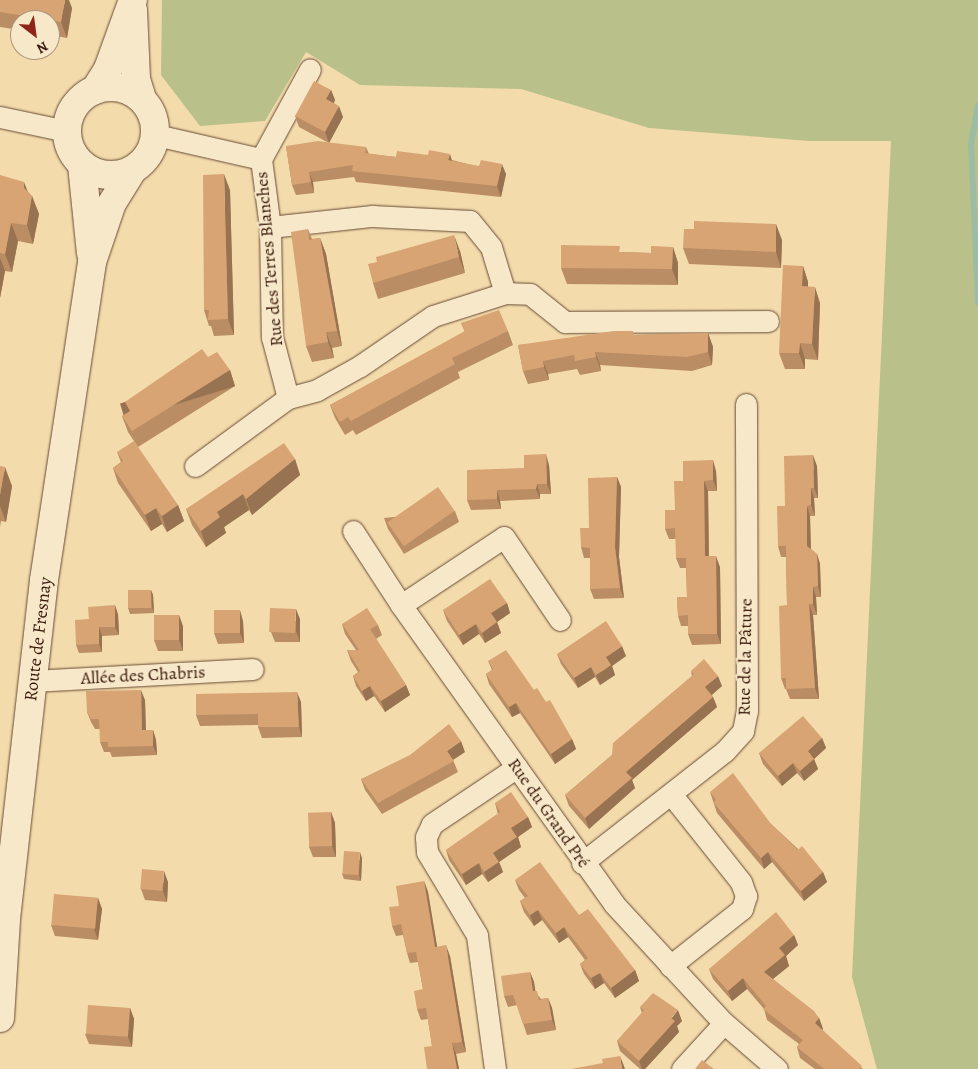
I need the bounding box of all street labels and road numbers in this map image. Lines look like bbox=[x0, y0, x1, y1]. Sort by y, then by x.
street label: Rue des Terres Blanches bbox=[251, 171, 287, 347]
street label: Route de Fresnay bbox=[20, 576, 56, 702]
street label: Rue de la Pâture bbox=[733, 598, 757, 716]
street label: Allée des Chabris bbox=[80, 661, 206, 689]
street label: Rue du Grand Pré bbox=[503, 754, 595, 872]

